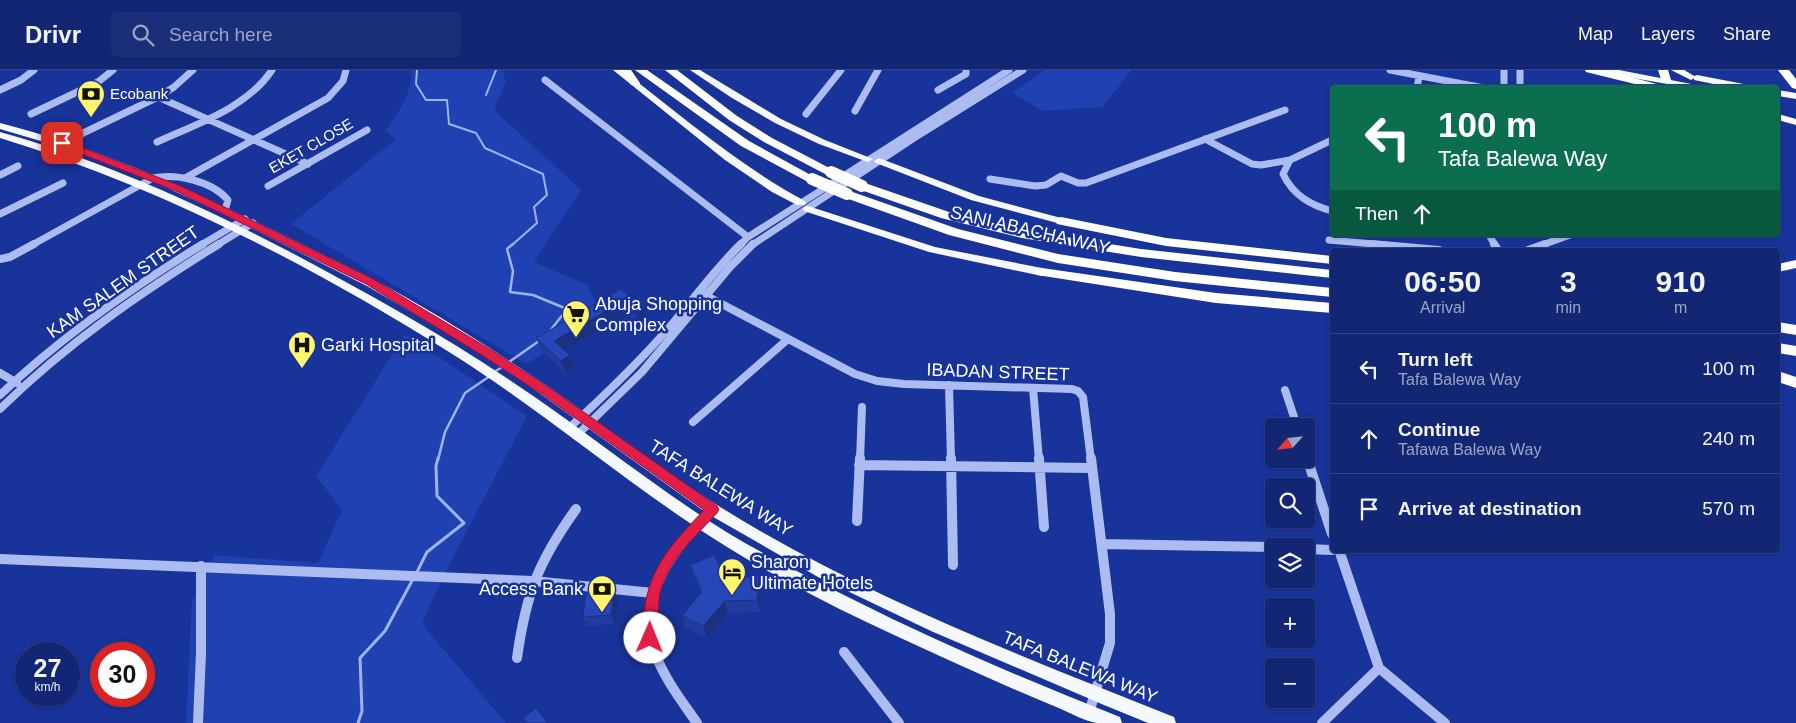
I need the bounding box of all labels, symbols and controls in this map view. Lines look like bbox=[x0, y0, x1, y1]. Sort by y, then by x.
search box bbox=[111, 12, 461, 57]
text: Drivr bbox=[25, 21, 81, 48]
icon: search bbox=[129, 21, 157, 49]
text: Search here bbox=[169, 24, 273, 45]
text: Map bbox=[1578, 24, 1613, 44]
text: Layers bbox=[1641, 24, 1695, 44]
text: Share bbox=[1723, 24, 1771, 44]
bank icon: Ecobank bbox=[76, 79, 106, 118]
place label: Ecobank bbox=[110, 85, 169, 102]
icon: left bbox=[1355, 105, 1420, 170]
text: 100 m bbox=[1438, 105, 1537, 144]
street label: EKET CLOSE bbox=[266, 115, 356, 176]
pin bbox=[41, 122, 83, 164]
icon: arrive bbox=[48, 129, 76, 157]
text: Tafa Balewa Way bbox=[1438, 146, 1607, 171]
icon: ahead bbox=[1408, 200, 1436, 228]
street label: SANI ABACHA WAY bbox=[948, 202, 1112, 258]
text: Then bbox=[1355, 203, 1398, 224]
street label: KAM SALEM STREET bbox=[43, 222, 203, 342]
text: 06:50 bbox=[1404, 265, 1481, 298]
text: 3 bbox=[1560, 265, 1577, 298]
text: 910 bbox=[1656, 265, 1706, 298]
place label: Abuja Shopping Complex bbox=[595, 294, 722, 335]
supermarket icon: Abuja Shopping Complex bbox=[561, 299, 591, 338]
text: Arrival bbox=[1420, 299, 1465, 316]
text: min bbox=[1555, 299, 1581, 316]
text: m bbox=[1674, 299, 1687, 316]
hospital icon: Garki Hospital bbox=[287, 330, 317, 369]
place label: Garki Hospital bbox=[321, 335, 434, 355]
text: Turn left bbox=[1398, 349, 1473, 370]
icon: left bbox=[1355, 355, 1383, 383]
text: 100 m bbox=[1702, 358, 1755, 379]
street label: IBADAN STREET bbox=[926, 360, 1070, 384]
text: Tafa Balewa Way bbox=[1398, 371, 1521, 388]
north arrow bbox=[1265, 418, 1315, 468]
map controls bbox=[1265, 418, 1315, 708]
text: Continue bbox=[1398, 419, 1480, 440]
icon: ahead bbox=[1355, 425, 1383, 453]
text: 240 m bbox=[1702, 428, 1755, 449]
street label: TAFA BALEWA WAY bbox=[646, 436, 796, 540]
text: Tafawa Balewa Way bbox=[1398, 441, 1541, 458]
button: search bbox=[1265, 478, 1315, 528]
icon: arrive bbox=[1355, 495, 1383, 523]
text: Arrive at destination bbox=[1398, 498, 1582, 519]
text: 570 m bbox=[1702, 498, 1755, 519]
button: layers bbox=[1265, 538, 1315, 588]
place label: Sharon Ultimate Hotels bbox=[751, 552, 873, 593]
hotel icon: Sharon Ultimate Hotels bbox=[717, 557, 747, 596]
bank icon: Access Bank bbox=[587, 574, 617, 613]
place label: Access Bank bbox=[479, 579, 584, 599]
button: + bbox=[1265, 598, 1315, 648]
position arrow bbox=[623, 611, 675, 663]
street label: TAFA BALEWA WAY bbox=[1000, 627, 1160, 707]
speed limit sign: 30 bbox=[90, 642, 155, 707]
text: 27 bbox=[34, 654, 61, 682]
button: − bbox=[1265, 658, 1315, 708]
text: km/h bbox=[34, 680, 61, 694]

